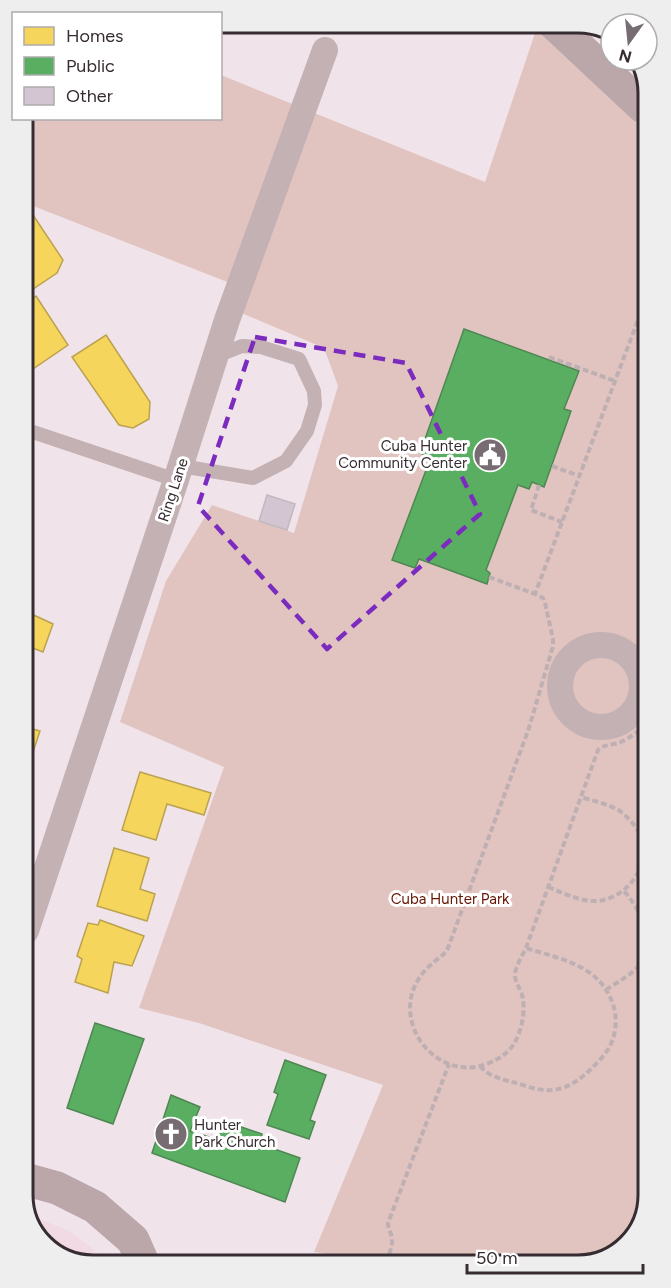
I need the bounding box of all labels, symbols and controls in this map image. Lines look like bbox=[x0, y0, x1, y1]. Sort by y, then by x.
legend bbox=[12, 12, 222, 120]
north arrow bbox=[599, 12, 659, 72]
text: Homes bbox=[66, 25, 124, 47]
text: N bbox=[617, 45, 634, 67]
text: Public bbox=[66, 55, 115, 77]
text: Other bbox=[66, 85, 113, 107]
place label: Cuba Hunter Community Center bbox=[338, 437, 467, 472]
public building icon: Cuba Hunter Community Center bbox=[472, 437, 508, 473]
street label: Ring Lane bbox=[154, 456, 192, 524]
park label: Cuba Hunter Park bbox=[391, 890, 510, 908]
church icon: Hunter Park Church bbox=[153, 1116, 189, 1152]
place label: Hunter Park Church bbox=[194, 1116, 275, 1151]
scale bar bbox=[467, 1237, 642, 1275]
text: 50 m bbox=[476, 1247, 518, 1269]

